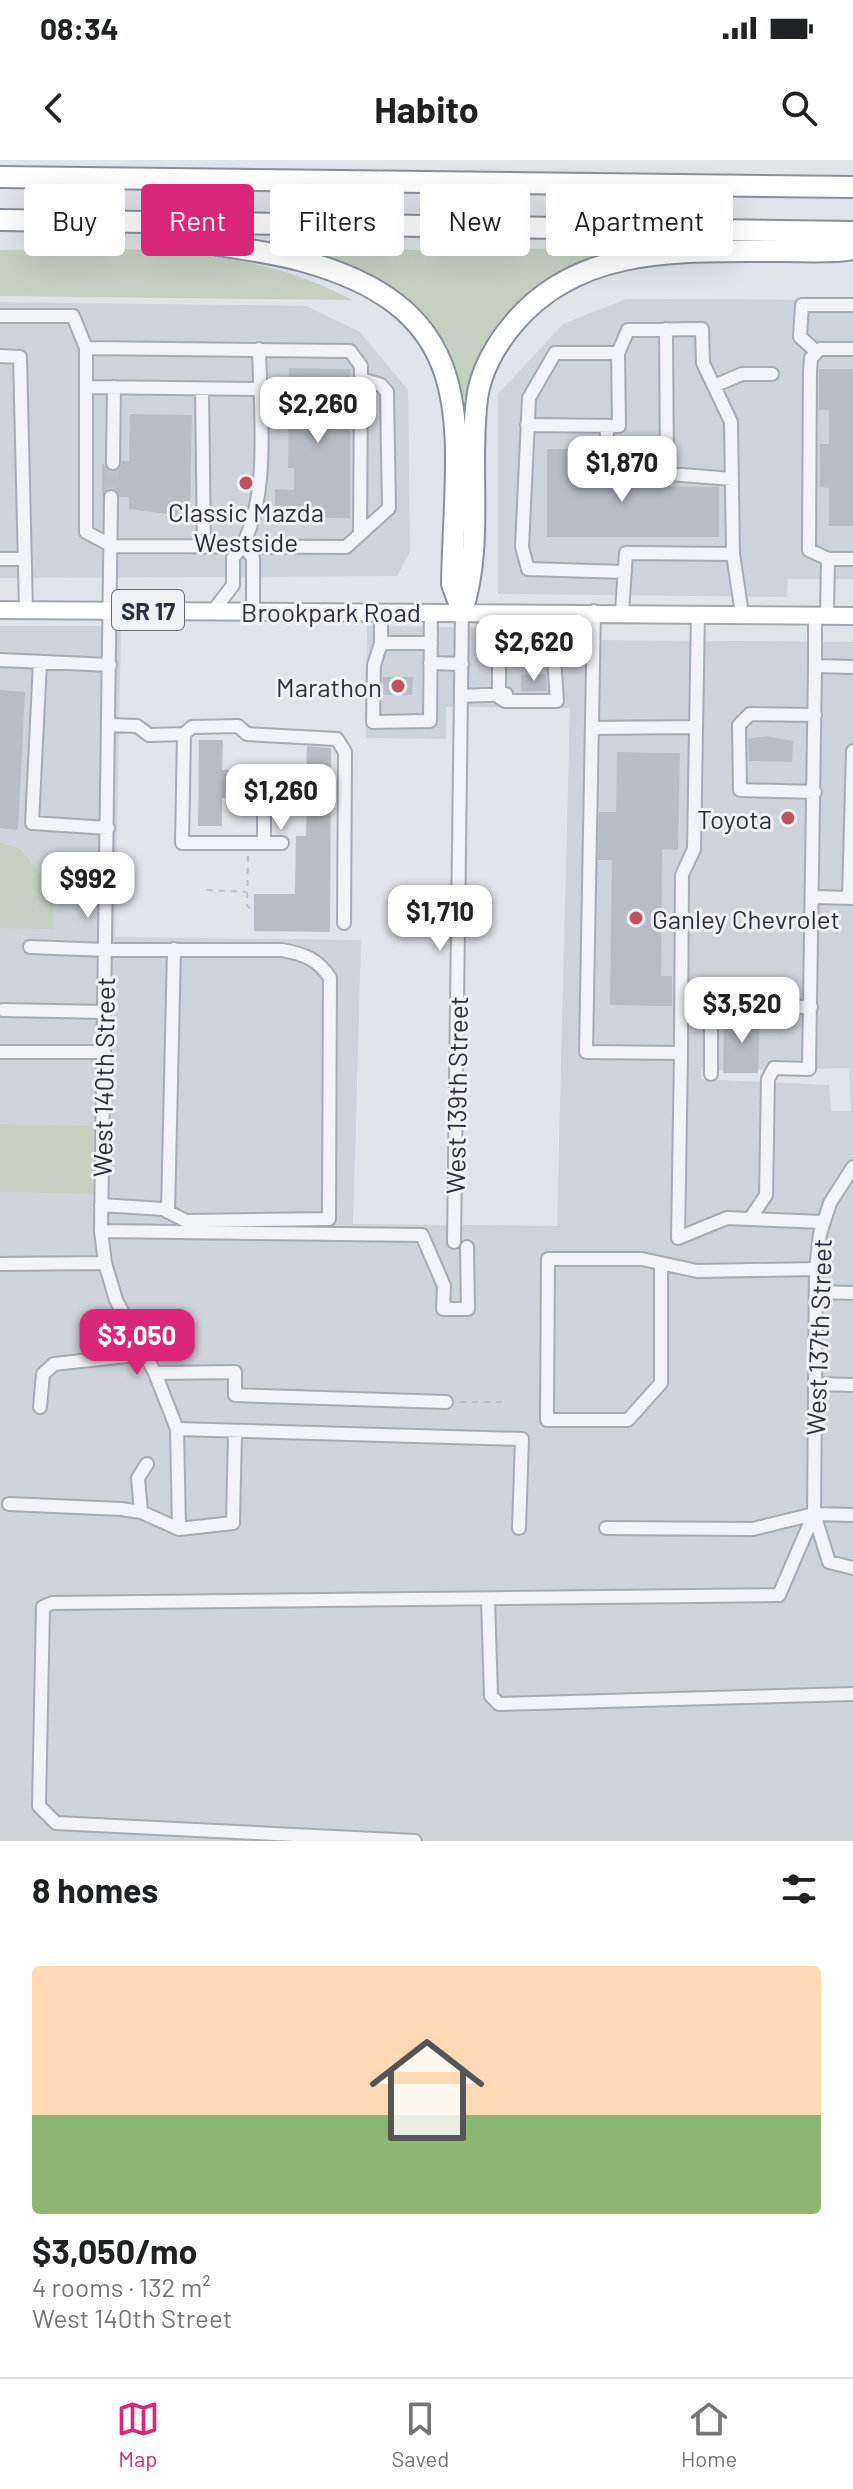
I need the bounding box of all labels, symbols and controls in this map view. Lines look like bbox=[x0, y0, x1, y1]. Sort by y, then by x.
text: 08:34 bbox=[40, 10, 119, 46]
icon: back bbox=[32, 86, 76, 130]
icon: search bbox=[777, 86, 821, 130]
text: Habito bbox=[374, 87, 479, 130]
chip: Buy bbox=[24, 184, 125, 256]
chip: Rent bbox=[141, 184, 254, 256]
chip: Filters bbox=[270, 184, 404, 256]
chip: New bbox=[420, 184, 530, 256]
chip: Apartment bbox=[546, 184, 733, 256]
pin: $2,260 bbox=[253, 377, 383, 445]
text: $2,260 bbox=[278, 387, 358, 418]
pin: $1,870 bbox=[557, 436, 687, 504]
text: $1,870 bbox=[586, 446, 658, 477]
marker: Classic Mazda Westside bbox=[237, 474, 255, 492]
place label: Classic Mazda Westside bbox=[168, 496, 324, 557]
road number: SR 17 bbox=[112, 590, 184, 630]
street label: Brookpark Road bbox=[241, 596, 421, 627]
pin: $2,620 bbox=[469, 615, 599, 683]
text: $2,620 bbox=[494, 625, 574, 656]
place label: Marathon bbox=[276, 671, 382, 702]
marker: Marathon bbox=[389, 677, 407, 695]
pin: $1,260 bbox=[216, 764, 346, 832]
text: $1,260 bbox=[244, 774, 318, 805]
place label: Toyota bbox=[697, 803, 772, 834]
marker: Toyota bbox=[779, 809, 797, 827]
pin: $992 bbox=[41, 852, 135, 920]
text: $992 bbox=[59, 862, 117, 893]
pin: $1,710 bbox=[375, 885, 505, 953]
text: $1,710 bbox=[406, 895, 474, 926]
place label: Ganley Chevrolet bbox=[652, 903, 840, 934]
marker: Ganley Chevrolet bbox=[627, 909, 645, 927]
street label: West 140th Street bbox=[86, 977, 120, 1177]
pin: $3,520 bbox=[677, 977, 807, 1045]
text: $3,520 bbox=[702, 987, 782, 1018]
street label: West 139th Street bbox=[439, 996, 473, 1194]
street label: West 137th Street bbox=[799, 1238, 837, 1436]
pin: $3,050 bbox=[72, 1309, 202, 1377]
text: $3,050 bbox=[98, 1319, 176, 1350]
icon: filters bbox=[777, 1867, 821, 1911]
text: 8 homes bbox=[32, 1869, 158, 1910]
icon: home bbox=[355, 2018, 499, 2162]
text: $3,050/mo bbox=[32, 2230, 197, 2271]
text: 4 rooms · 132 m² bbox=[32, 2271, 211, 2302]
text: West 140th Street bbox=[32, 2302, 232, 2333]
tab: Map bbox=[116, 2397, 160, 2471]
tab: Saved bbox=[392, 2397, 449, 2471]
tab: Home bbox=[681, 2397, 737, 2471]

